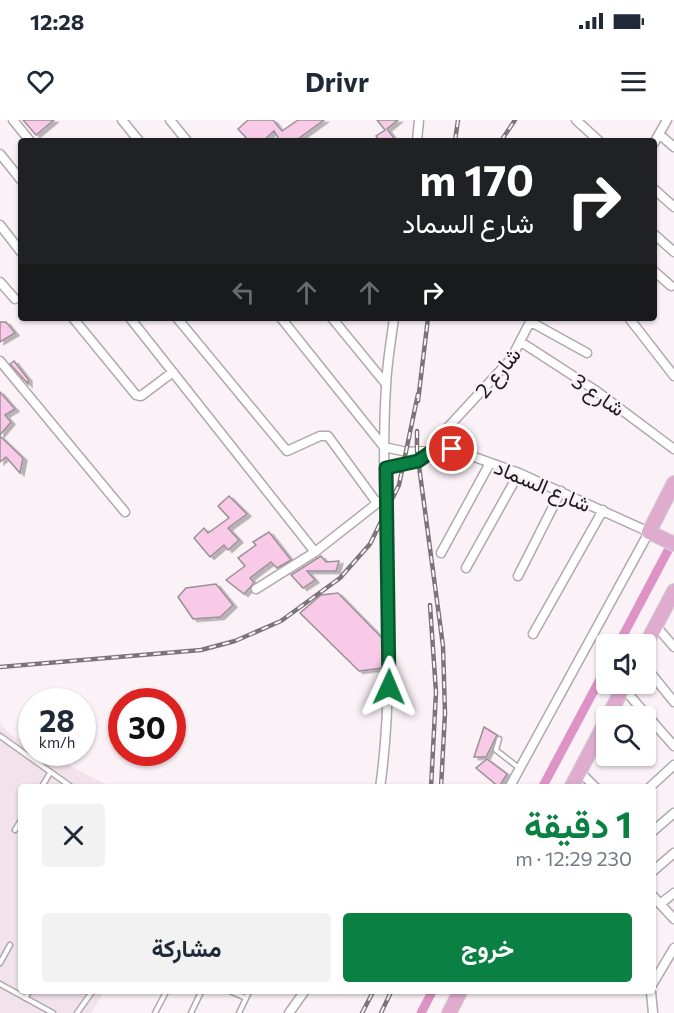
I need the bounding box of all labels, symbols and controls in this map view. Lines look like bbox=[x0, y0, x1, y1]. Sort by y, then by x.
text: 12:28 bbox=[30, 8, 84, 35]
icon: heart bbox=[24, 65, 57, 98]
text: Drivr bbox=[305, 65, 369, 98]
icon: menu bbox=[617, 65, 650, 98]
text: 170 m bbox=[420, 153, 534, 205]
icon: right bbox=[555, 162, 633, 240]
text: شارع السماد bbox=[402, 206, 534, 239]
icon: left bbox=[227, 276, 260, 309]
icon: ahead bbox=[290, 276, 323, 309]
icon: ahead bbox=[353, 276, 386, 309]
icon: right bbox=[416, 276, 449, 309]
street label: شارع 2 bbox=[469, 342, 527, 404]
street label: شارع 3 bbox=[566, 367, 630, 423]
pin bbox=[426, 423, 477, 474]
icon: arrive bbox=[435, 432, 468, 465]
street label: شارع السماد bbox=[490, 453, 595, 519]
map controls bbox=[596, 634, 656, 766]
button: sound bbox=[596, 634, 656, 694]
position arrow bbox=[357, 655, 421, 719]
speed limit sign: 30 bbox=[108, 688, 186, 766]
text: 28 bbox=[39, 701, 75, 738]
button: search bbox=[596, 706, 656, 766]
text: km/h bbox=[39, 733, 75, 751]
text: 1 دقيقة bbox=[524, 801, 632, 845]
button: close bbox=[42, 804, 105, 867]
text: 230 m · 12:29 bbox=[515, 846, 632, 870]
button: مشاركة bbox=[42, 913, 331, 982]
button: خروج bbox=[343, 913, 632, 982]

